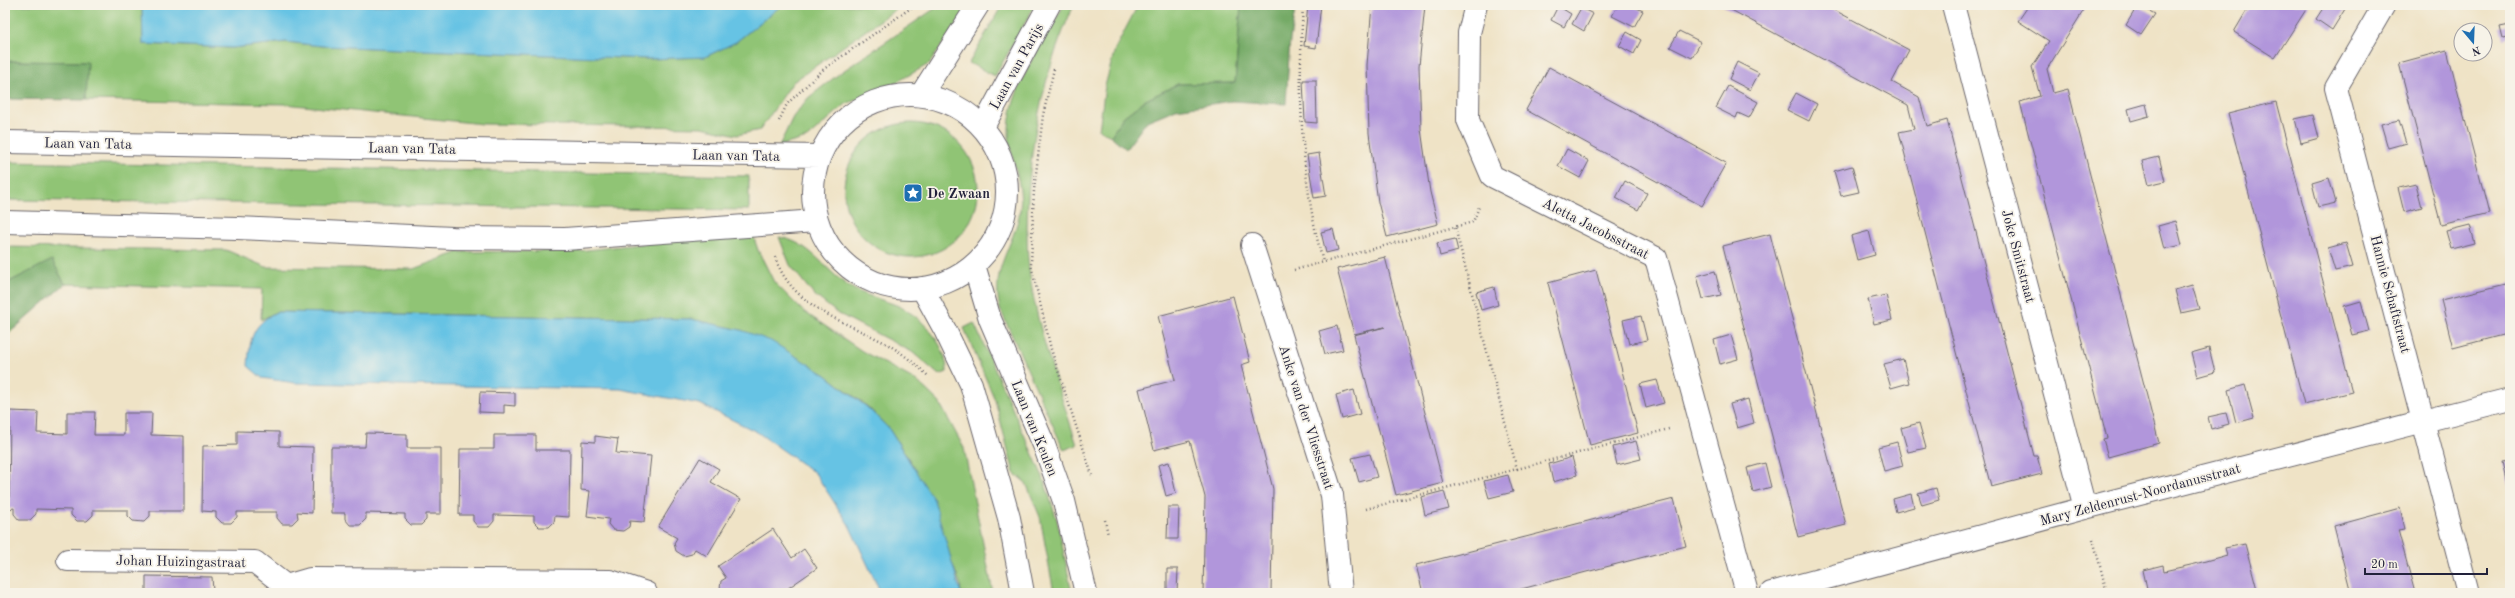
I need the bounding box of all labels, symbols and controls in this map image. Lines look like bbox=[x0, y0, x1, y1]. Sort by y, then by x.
street label: Laan van Parijs bbox=[987, 21, 1046, 112]
north arrow bbox=[2453, 22, 2493, 62]
text: N bbox=[2469, 43, 2482, 57]
street label: Laan van Tata bbox=[44, 136, 132, 152]
street label: Laan van Tata bbox=[368, 141, 456, 157]
street label: Laan van Tata bbox=[692, 148, 780, 164]
place icon: De Zwaan bbox=[902, 182, 924, 204]
place label: De Zwaan bbox=[927, 187, 990, 201]
street label: Aletta Jacobsstraat bbox=[1540, 196, 1651, 262]
street label: Joke Smitstraat bbox=[1999, 208, 2037, 305]
street label: Hannie Schaftstraat bbox=[2368, 234, 2413, 355]
street label: Anke van der Vliesstraat bbox=[1276, 343, 1336, 491]
street label: Laan van Keulen bbox=[1008, 378, 1060, 479]
street label: Mary Zeldenrust-Noordanusstraat bbox=[2038, 461, 2242, 529]
scale bar bbox=[2365, 550, 2487, 576]
street label: Johan Huizingastraat bbox=[116, 554, 246, 570]
text: 20 m bbox=[2371, 559, 2398, 571]

